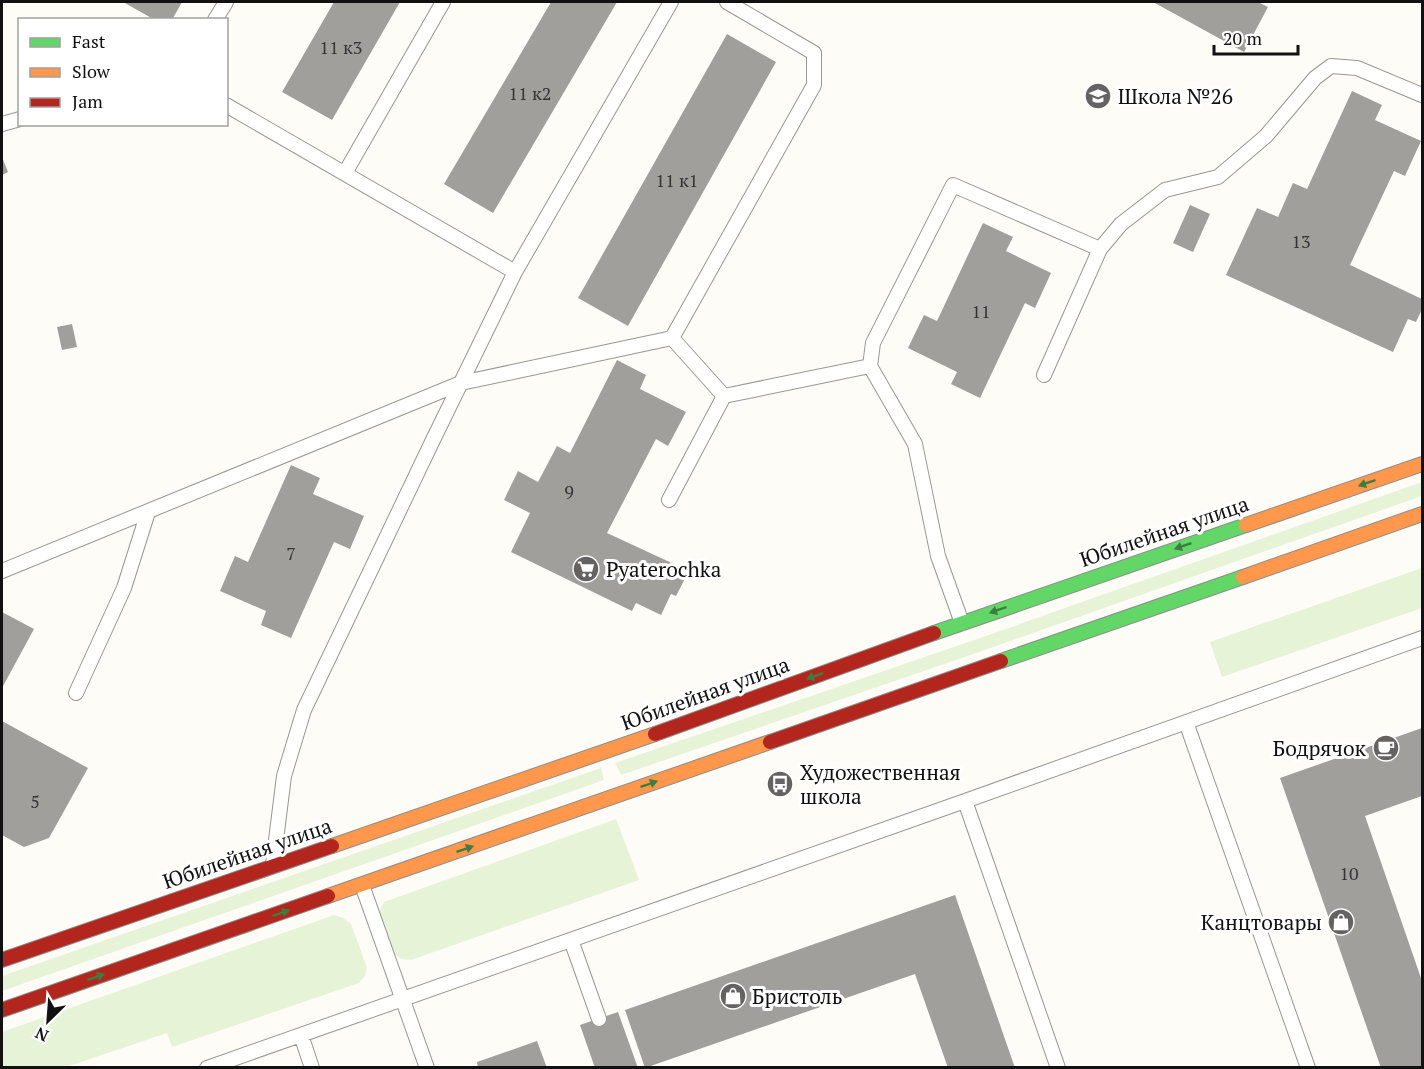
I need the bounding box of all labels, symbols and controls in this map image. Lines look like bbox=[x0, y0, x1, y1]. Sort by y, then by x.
legend bbox=[18, 18, 228, 126]
scale bar bbox=[1214, 18, 1298, 56]
text: 20 m bbox=[1223, 26, 1263, 50]
text: Fast bbox=[72, 29, 106, 53]
house number: 11 к3 bbox=[320, 35, 362, 59]
text: Slow bbox=[72, 59, 111, 83]
house number: 11 к2 bbox=[509, 81, 551, 105]
school or university icon: Школа №26 bbox=[1083, 81, 1113, 111]
place label: Школа №26 bbox=[1118, 82, 1233, 110]
text: Jam bbox=[72, 89, 103, 113]
house number: 11 к1 bbox=[656, 168, 698, 192]
house number: 13 bbox=[1291, 229, 1311, 253]
house number: 11 bbox=[971, 299, 991, 323]
house number: 9 bbox=[564, 479, 574, 503]
one-way arrow bbox=[1358, 479, 1376, 489]
street label: Юбилейная улица bbox=[1076, 489, 1253, 573]
house number: 7 bbox=[286, 541, 296, 565]
one-way arrow bbox=[1174, 542, 1192, 552]
supermarket icon: Pyaterochka bbox=[571, 554, 601, 584]
place label: Pyaterochka bbox=[606, 555, 722, 583]
one-way arrow bbox=[989, 606, 1007, 616]
street label: Юбилейная улица bbox=[617, 649, 793, 736]
one-way arrow bbox=[806, 671, 824, 681]
cafe icon: Бодрячок bbox=[1371, 733, 1401, 763]
place label: Бодрячок bbox=[1273, 734, 1367, 762]
place label: Художественная школа bbox=[800, 758, 961, 810]
bus stop icon: Художественная школа bbox=[765, 769, 795, 799]
one-way arrow bbox=[640, 779, 658, 789]
house number: 5 bbox=[30, 789, 40, 813]
street label: Юбилейная улица bbox=[159, 811, 336, 895]
one-way arrow bbox=[456, 843, 474, 853]
house number: 10 bbox=[1339, 861, 1359, 885]
one-way arrow bbox=[272, 907, 290, 917]
shop icon: Канцтовары bbox=[1326, 907, 1356, 937]
place label: Канцтовары bbox=[1201, 908, 1322, 936]
one-way arrow bbox=[88, 971, 106, 981]
shop icon: Бристоль bbox=[718, 981, 748, 1011]
place label: Бристоль bbox=[752, 982, 842, 1010]
north arrow bbox=[18, 991, 78, 1051]
text: N bbox=[32, 1022, 52, 1047]

